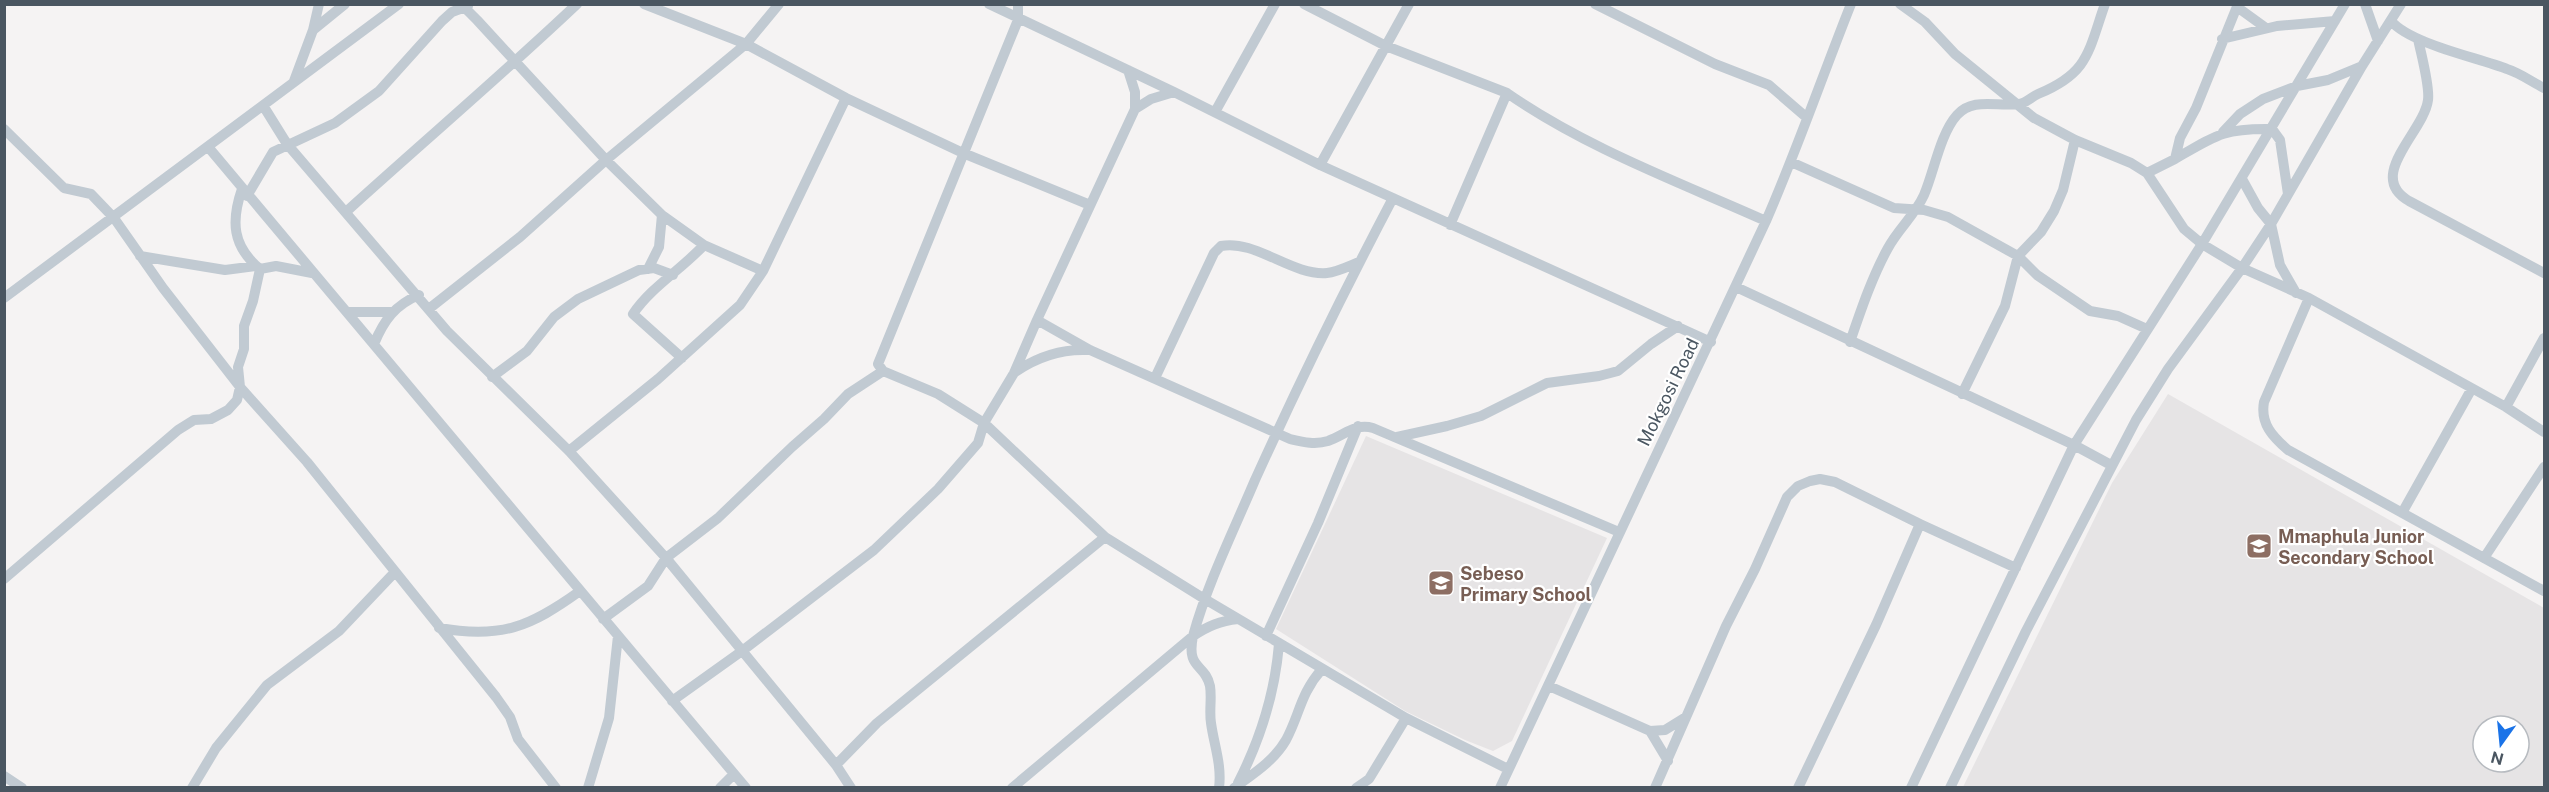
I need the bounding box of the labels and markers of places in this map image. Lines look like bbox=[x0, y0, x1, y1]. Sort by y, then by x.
place label: Mmaphula Junior Secondary School bbox=[2278, 526, 2434, 568]
school or university icon: Mmaphula Junior Secondary School bbox=[2244, 531, 2274, 561]
place label: Sebeso Primary School bbox=[1460, 563, 1592, 605]
school or university icon: Sebeso Primary School bbox=[1426, 568, 1456, 598]

